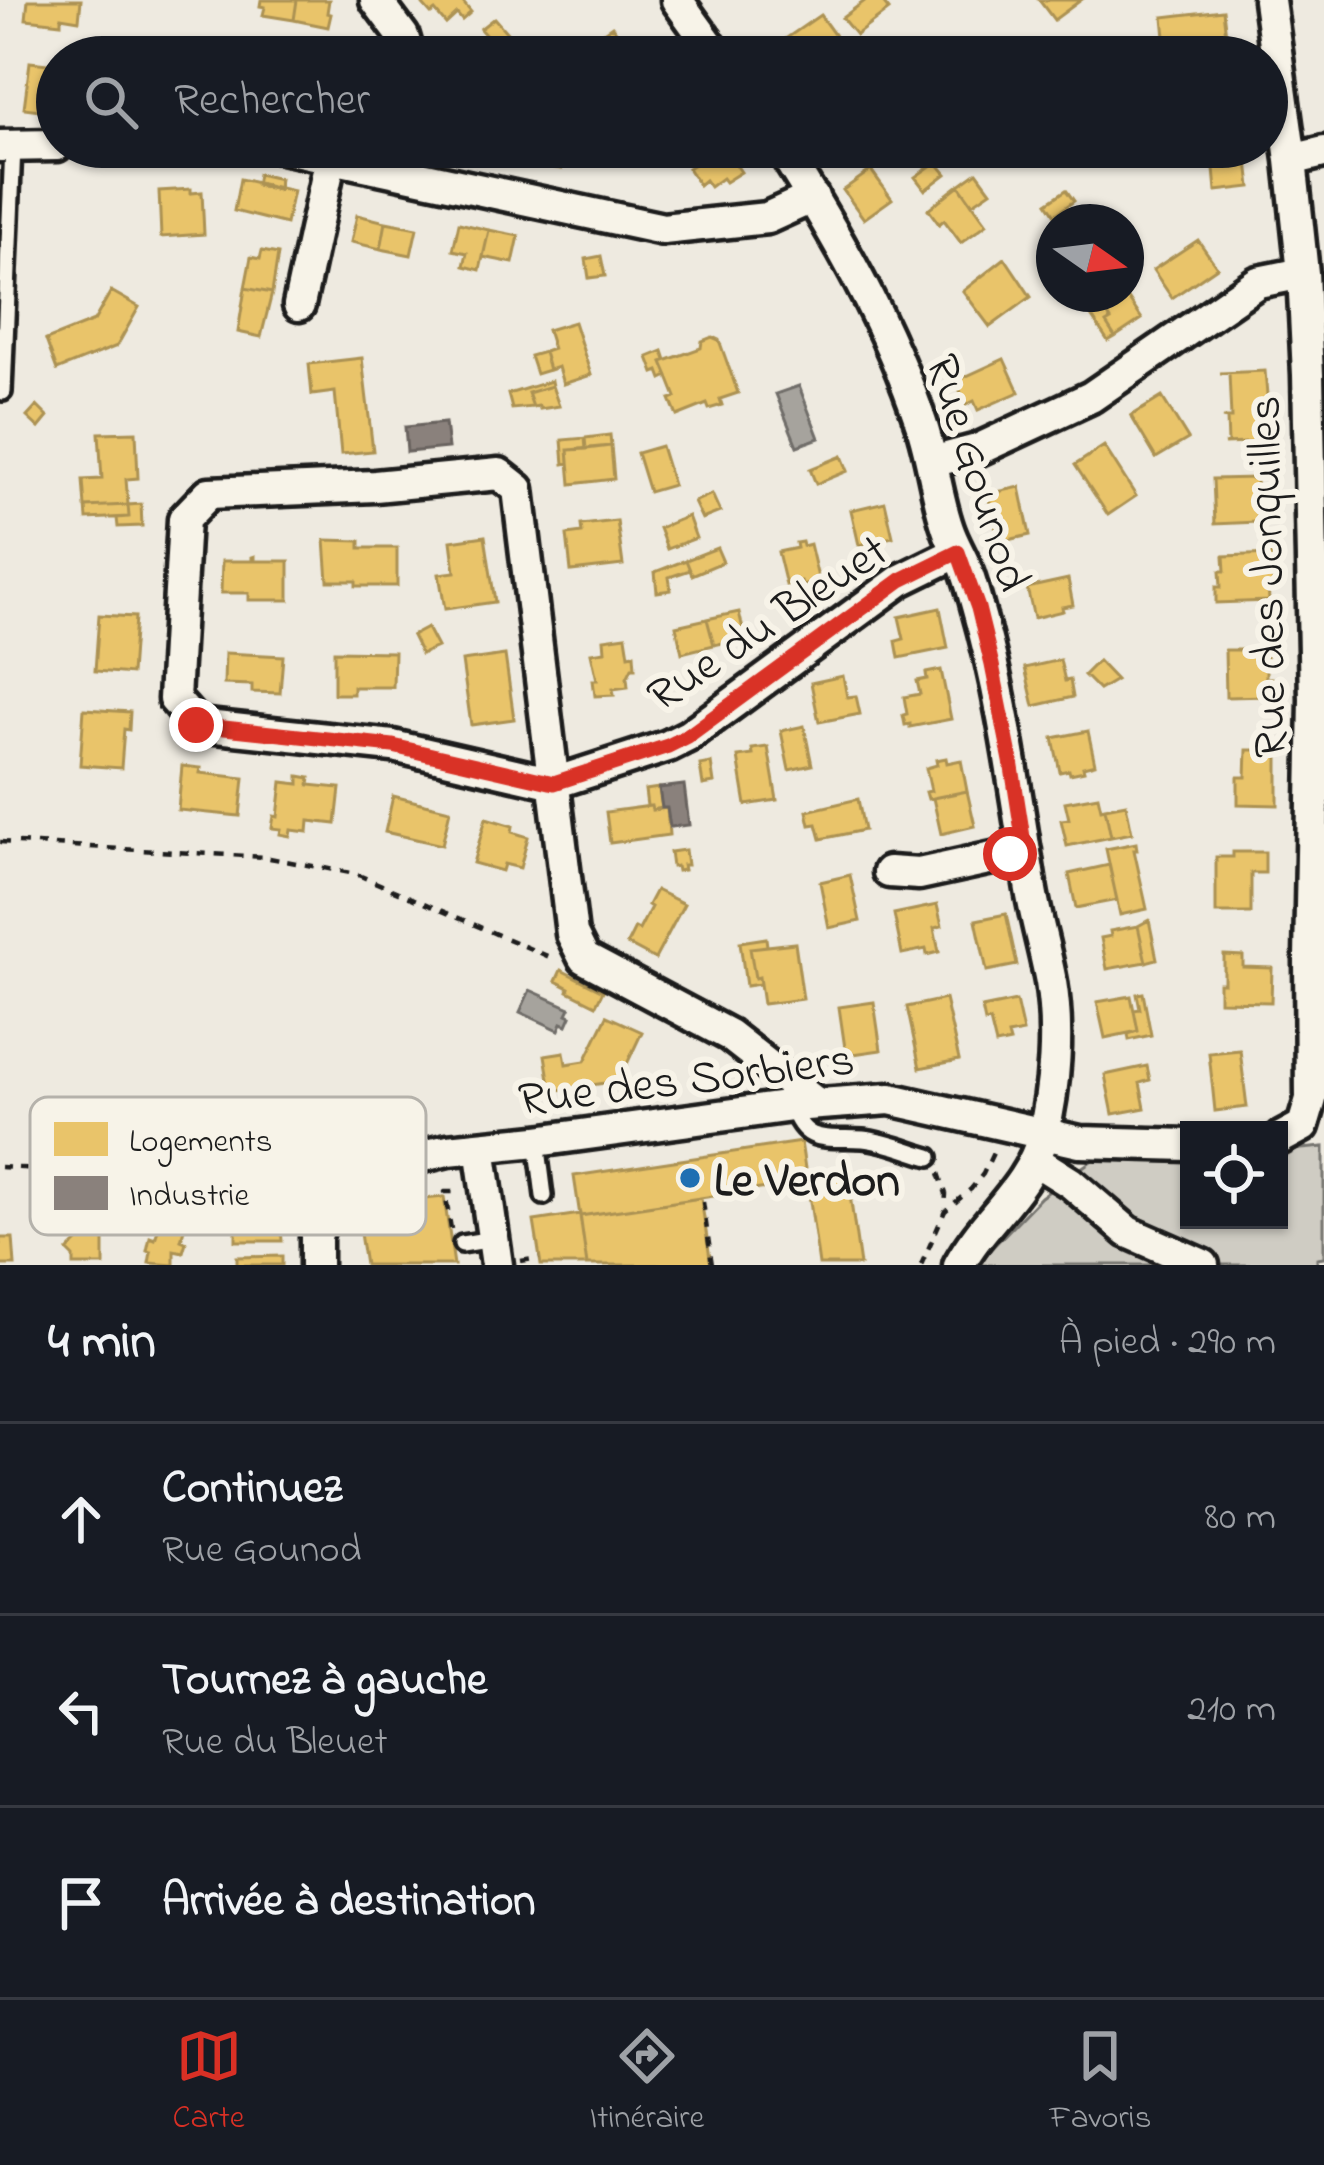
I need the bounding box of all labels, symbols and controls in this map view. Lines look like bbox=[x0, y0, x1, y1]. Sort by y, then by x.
search box bbox=[36, 36, 1288, 168]
icon: search bbox=[78, 69, 144, 135]
text: Rechercher bbox=[174, 69, 370, 135]
north arrow bbox=[1036, 204, 1144, 312]
street label: Rue Gounod bbox=[904, 346, 1046, 601]
street label: Rue des Jonquilles bbox=[1232, 395, 1308, 759]
street label: Rue du Bleuet bbox=[634, 519, 903, 732]
route end bbox=[169, 698, 223, 752]
route start bbox=[983, 827, 1037, 881]
street label: Rue des Sorbiers bbox=[515, 1027, 858, 1137]
legend bbox=[30, 1097, 426, 1235]
text: Logements bbox=[129, 1119, 273, 1167]
map controls bbox=[1180, 1121, 1288, 1229]
button: locate bbox=[1180, 1121, 1288, 1229]
place label: Le Verdon bbox=[714, 1148, 900, 1218]
marker: Le Verdon bbox=[677, 1165, 703, 1191]
text: Industrie bbox=[129, 1173, 249, 1221]
text: 4 min bbox=[48, 1306, 156, 1381]
text: À pied · 290 m bbox=[1059, 1315, 1276, 1372]
text: Continuez bbox=[162, 1457, 342, 1523]
icon: ahead bbox=[48, 1486, 114, 1552]
text: 80 m bbox=[1205, 1490, 1276, 1547]
text: Rue Gounod bbox=[162, 1523, 361, 1580]
text: Tournez à gauche bbox=[162, 1649, 487, 1715]
icon: left bbox=[48, 1678, 114, 1744]
text: 210 m bbox=[1187, 1682, 1276, 1739]
text: Rue du Bleuet bbox=[162, 1715, 388, 1772]
icon: arrive bbox=[48, 1870, 114, 1936]
text: Arrivée à destination bbox=[162, 1870, 536, 1936]
tab: Carte bbox=[173, 2023, 245, 2143]
tab: Itinéraire bbox=[590, 2023, 704, 2143]
tab: Favoris bbox=[1049, 2023, 1151, 2143]

